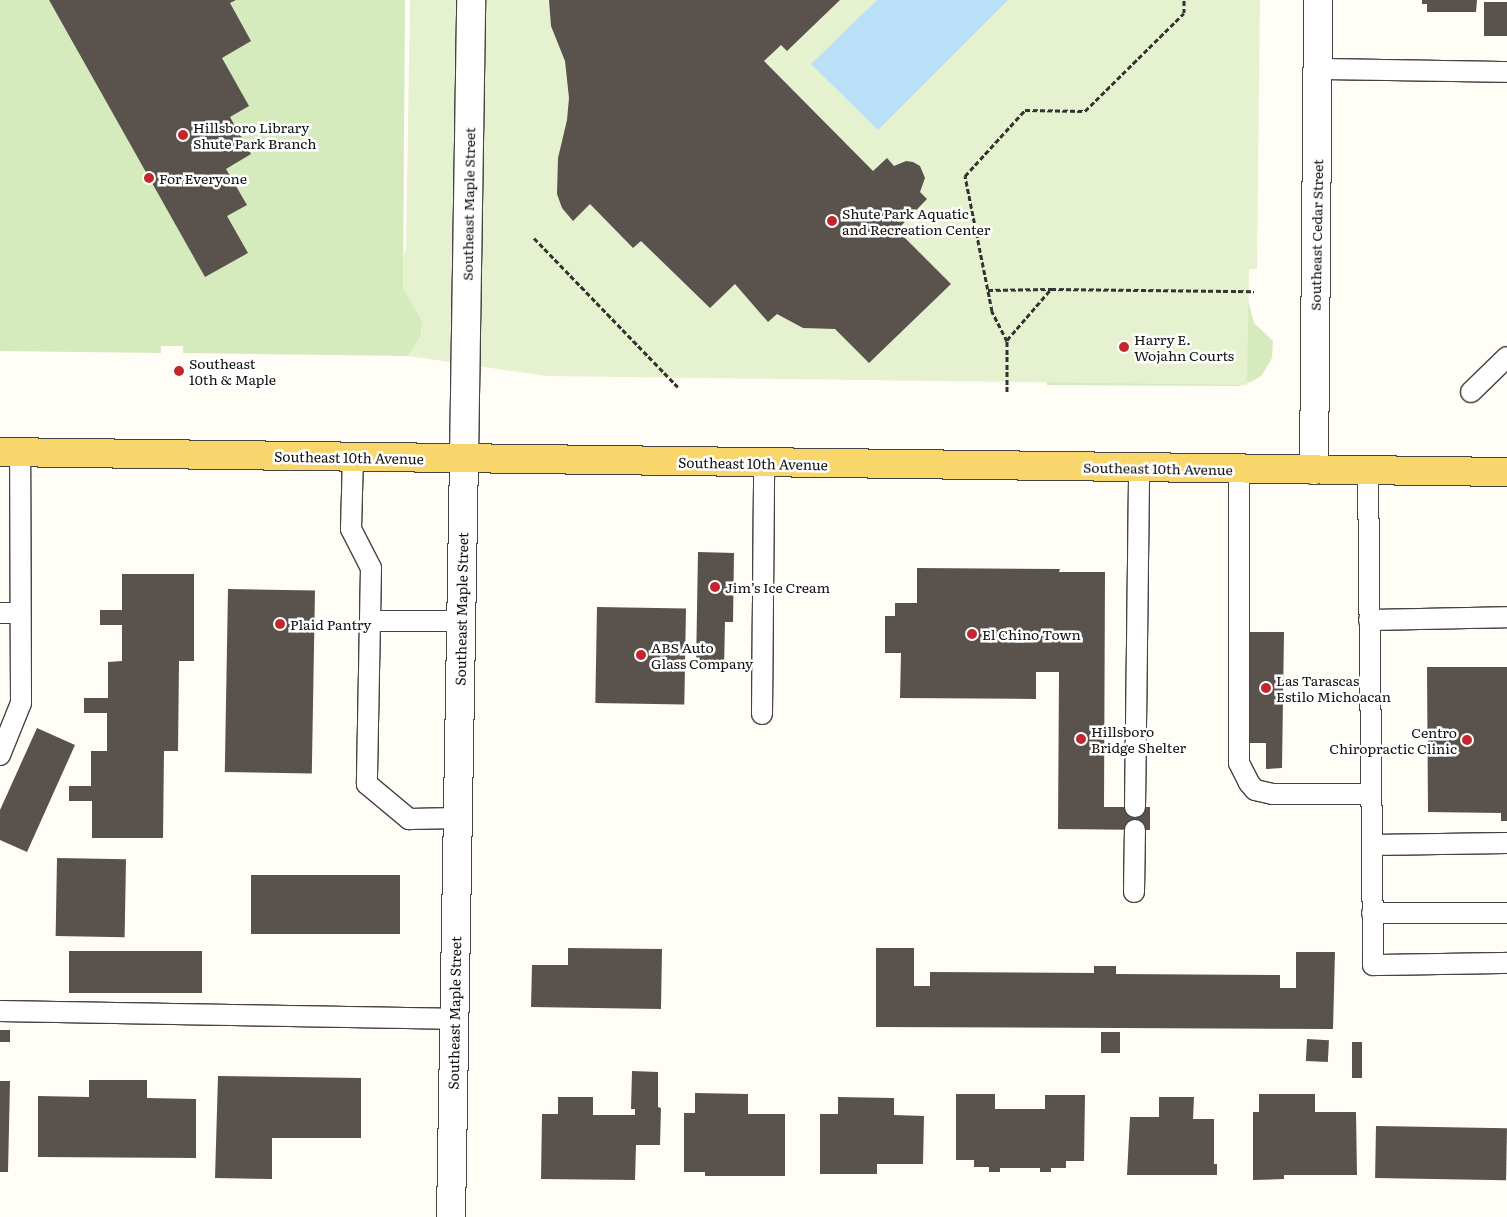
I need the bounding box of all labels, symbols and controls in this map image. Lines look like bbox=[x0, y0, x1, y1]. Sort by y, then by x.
place label: Hillsboro Library Shute Park Branch bbox=[193, 119, 317, 152]
street label: Southeast Maple Street bbox=[458, 127, 478, 281]
marker: Hillsboro Library Shute Park Branch bbox=[177, 129, 189, 141]
street label: Southeast Cedar Street bbox=[1306, 159, 1326, 311]
place label: For Everyone bbox=[159, 170, 247, 186]
marker: For Everyone bbox=[143, 172, 155, 184]
place label: Shute Park Aquatic and Recreation Center bbox=[842, 205, 990, 238]
marker: Shute Park Aquatic and Recreation Center bbox=[826, 215, 838, 227]
place label: Harry E. Wojahn Courts bbox=[1134, 331, 1234, 364]
marker: Harry E. Wojahn Courts bbox=[1118, 341, 1130, 353]
place label: Southeast 10th & Maple bbox=[189, 355, 276, 388]
marker: Southeast 10th & Maple bbox=[173, 365, 185, 377]
street label: Southeast 10th Avenue bbox=[274, 447, 424, 467]
street label: Southeast 10th Avenue bbox=[678, 453, 828, 473]
street label: Southeast 10th Avenue bbox=[1083, 458, 1233, 478]
street label: Southeast Maple Street bbox=[451, 532, 471, 686]
place label: Jim’s Ice Cream bbox=[725, 579, 830, 595]
marker: Jim’s Ice Cream bbox=[709, 581, 721, 593]
place label: Plaid Pantry bbox=[290, 616, 371, 632]
marker: Plaid Pantry bbox=[274, 618, 286, 630]
place label: El Chino Town bbox=[982, 626, 1081, 642]
marker: El Chino Town bbox=[966, 628, 978, 640]
place label: ABS Auto Glass Company bbox=[651, 639, 753, 672]
marker: ABS Auto Glass Company bbox=[635, 649, 647, 661]
place label: Las Tarascas Estilo Michoacan bbox=[1276, 672, 1391, 704]
marker: Las Tarascas Estilo Michoacan bbox=[1260, 682, 1272, 694]
place label: Hillsboro Bridge Shelter bbox=[1091, 723, 1186, 756]
place label: Centro Chiropractic Clinic bbox=[1329, 724, 1457, 756]
marker: Hillsboro Bridge Shelter bbox=[1075, 733, 1087, 745]
marker: Centro Chiropractic Clinic bbox=[1461, 734, 1473, 746]
street label: Southeast Maple Street bbox=[444, 936, 464, 1090]

